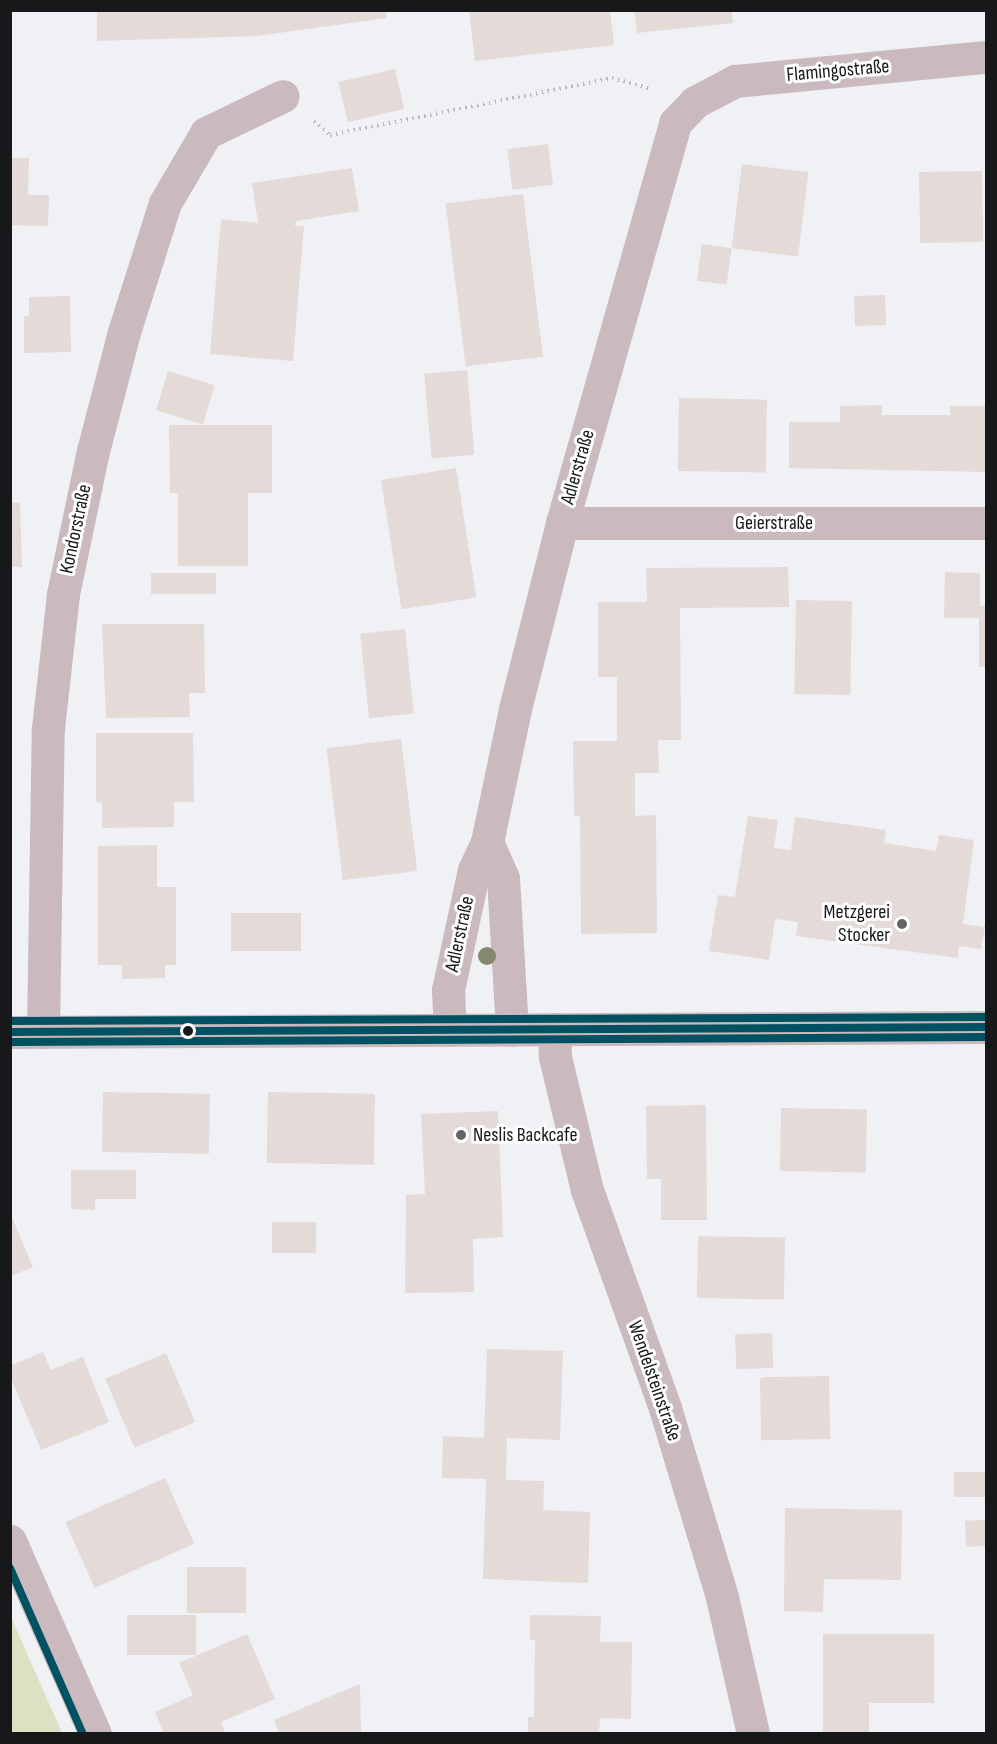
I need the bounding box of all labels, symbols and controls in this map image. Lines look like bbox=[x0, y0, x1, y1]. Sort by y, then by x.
street label: Flamingostraße bbox=[786, 55, 890, 87]
street label: Adlerstraße bbox=[556, 427, 600, 507]
street label: Kondorstraße bbox=[55, 482, 97, 576]
street label: Geierstraße bbox=[735, 511, 813, 535]
street label: Adlerstraße bbox=[440, 894, 480, 974]
place label: Metzgerei Stocker bbox=[824, 900, 890, 947]
marker: Metzgerei Stocker bbox=[895, 917, 909, 931]
unlabelled marker bbox=[182, 1025, 194, 1037]
place label: Neslis Backcafe bbox=[473, 1123, 577, 1147]
marker: Neslis Backcafe bbox=[454, 1128, 468, 1142]
street label: Wendelsteinstraße bbox=[622, 1318, 686, 1444]

